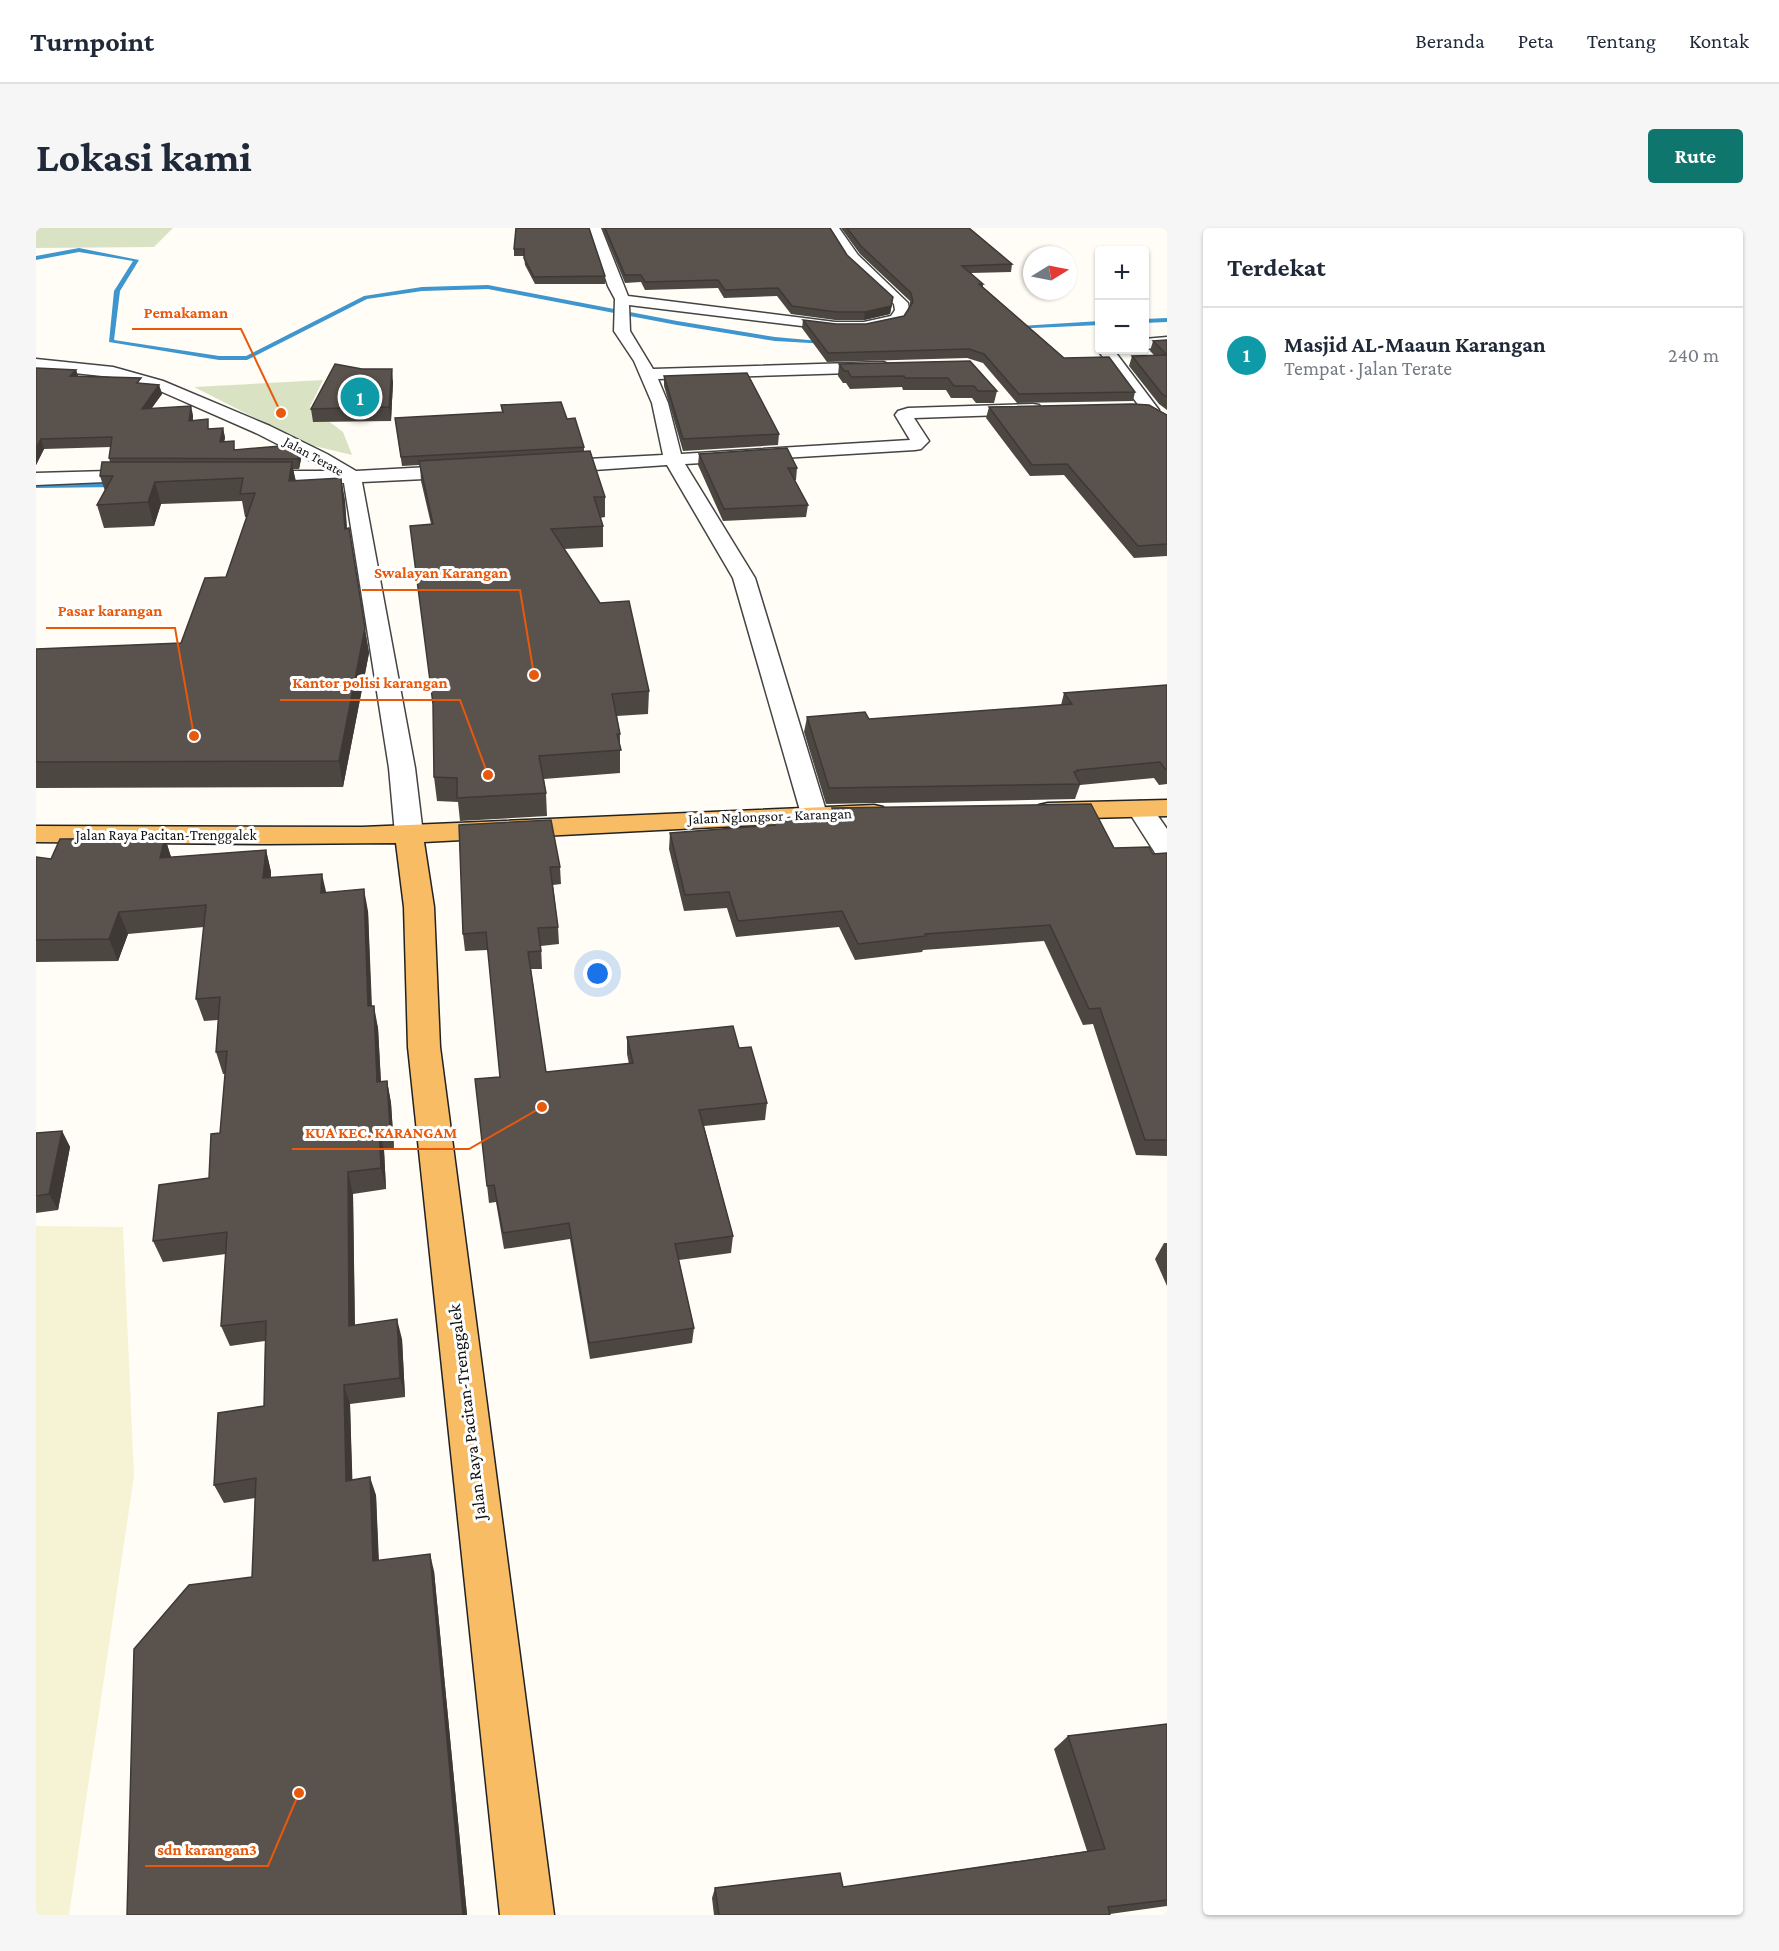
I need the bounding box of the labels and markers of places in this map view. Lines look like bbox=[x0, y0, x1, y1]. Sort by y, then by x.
callout: Pemakaman bbox=[132, 295, 241, 329]
pin: 1 bbox=[340, 374, 380, 420]
callout: Swalayan Karangan bbox=[362, 556, 520, 590]
callout: Pasar karangan bbox=[46, 594, 175, 628]
callout: Kantor polisi karangan bbox=[280, 666, 460, 700]
callout: KUA KEC. KARANGAM bbox=[292, 1115, 469, 1149]
callout: sdn karangan3 bbox=[145, 1832, 268, 1866]

